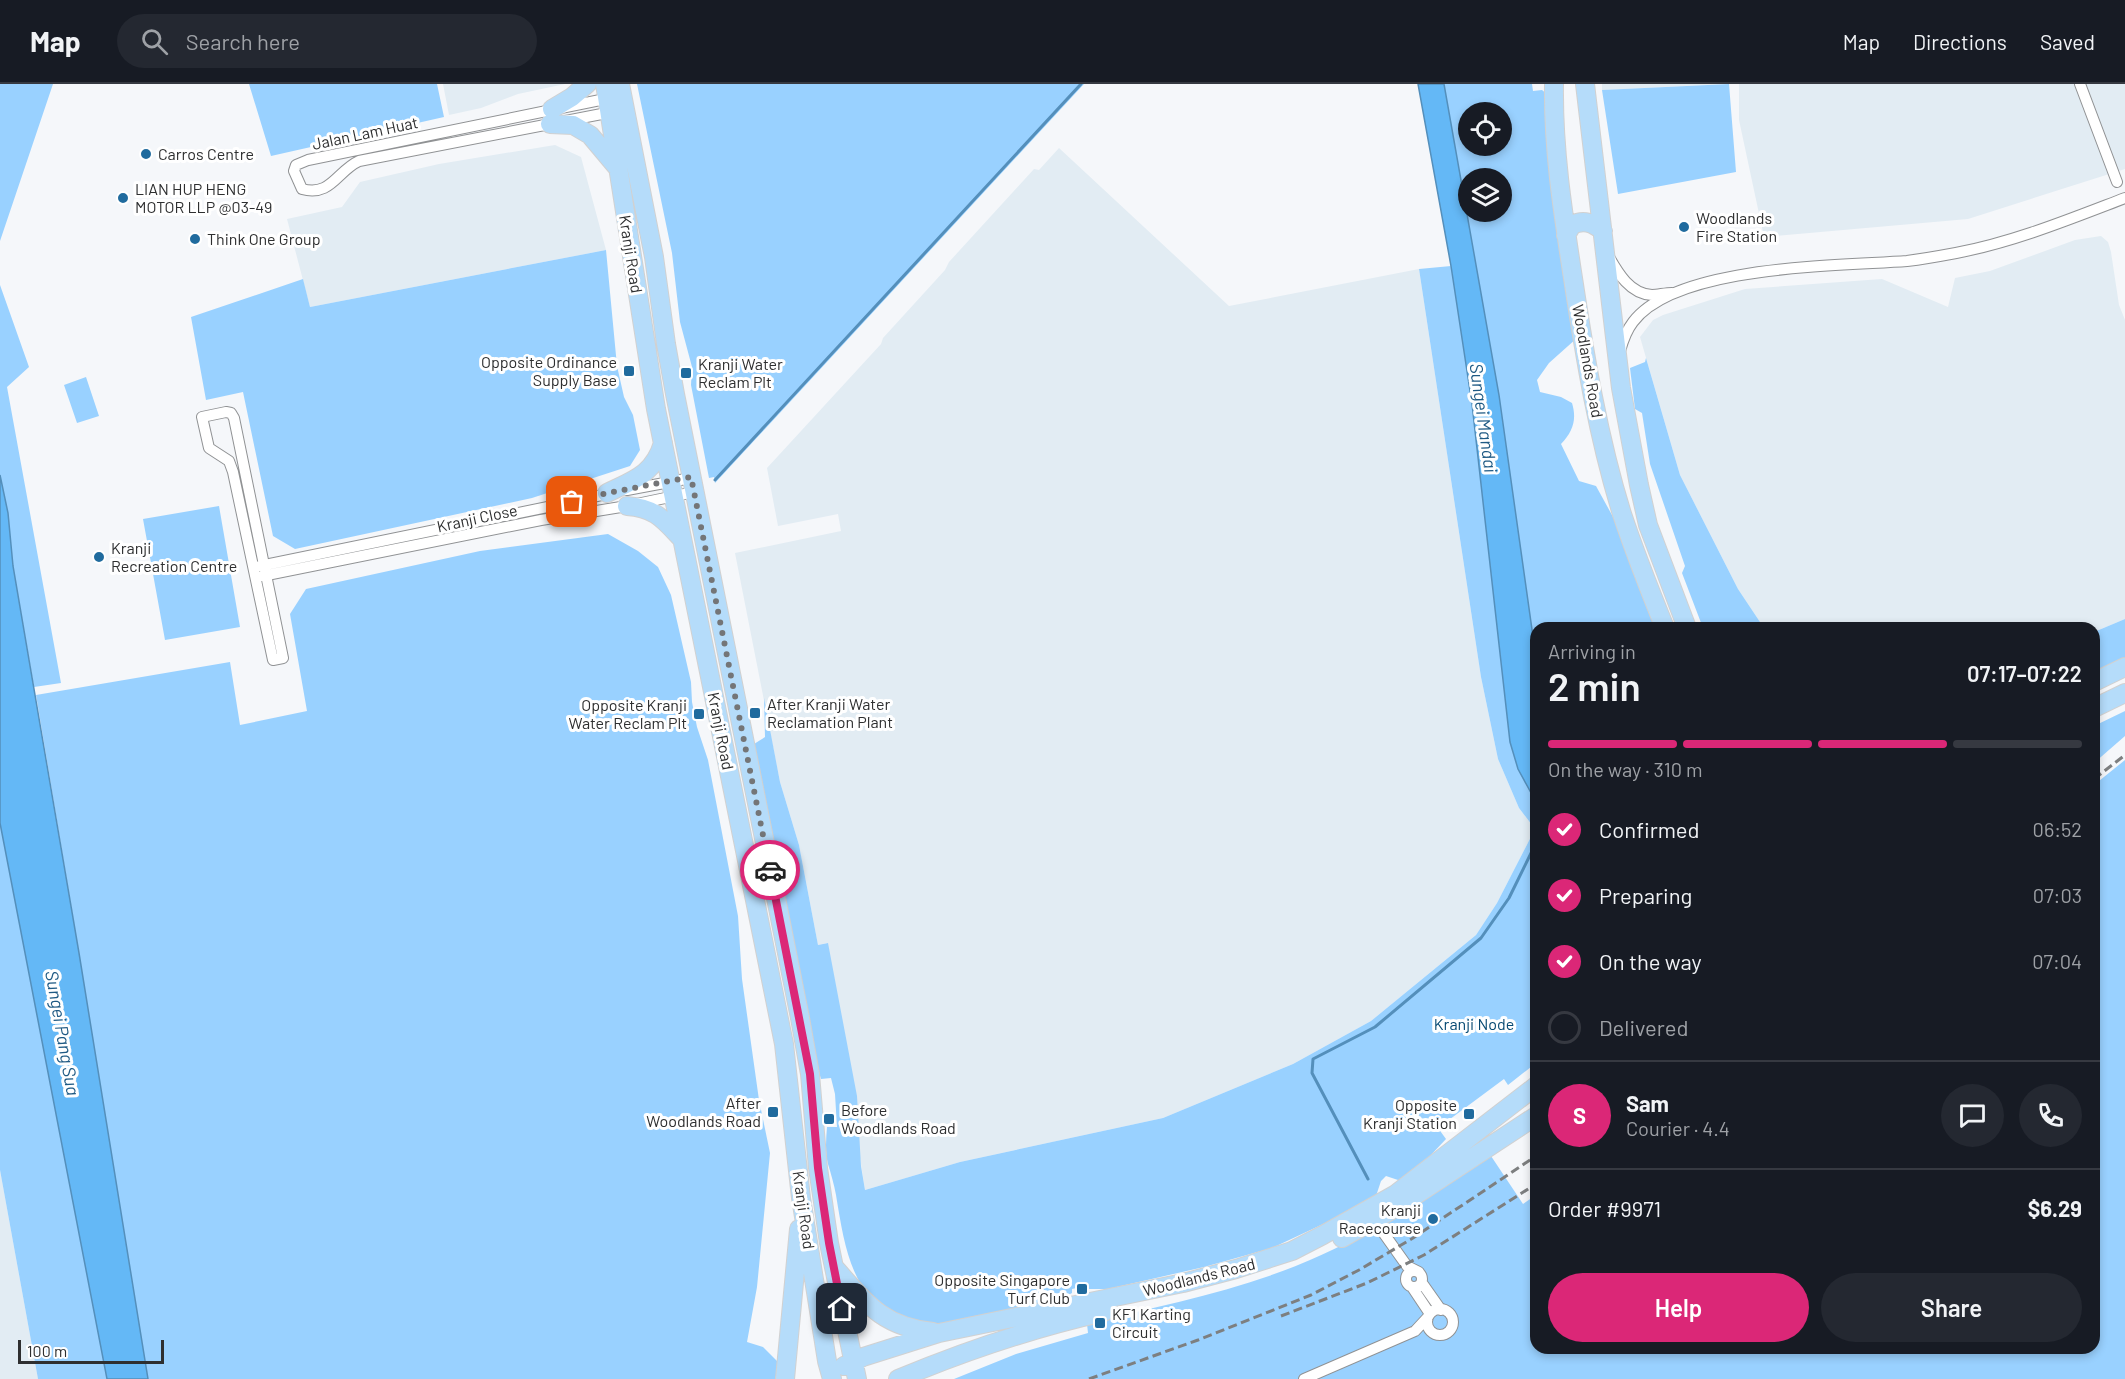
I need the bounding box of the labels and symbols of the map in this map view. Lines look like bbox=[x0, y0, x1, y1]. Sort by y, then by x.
street label: Jalan Lam Huat bbox=[310, 112, 420, 153]
place label: Carros Centre bbox=[158, 144, 254, 163]
marker: Carros Centre bbox=[139, 147, 153, 161]
place label: LIAN HUP HENG MOTOR LLP @03-49 bbox=[135, 179, 272, 216]
marker: LIAN HUP HENG MOTOR LLP @03-49 bbox=[116, 191, 130, 205]
place label: Woodlands Fire Station bbox=[1696, 208, 1777, 245]
street label: Kranji Road bbox=[616, 213, 647, 294]
marker: Woodlands Fire Station bbox=[1677, 220, 1691, 234]
place label: Think One Group bbox=[207, 229, 321, 248]
marker: Think One Group bbox=[188, 232, 202, 246]
street label: Woodlands Road bbox=[1569, 303, 1608, 419]
place label: Opposite Ordinance Supply Base bbox=[481, 352, 617, 389]
place label: Kranji Water Reclam Plt bbox=[698, 354, 783, 391]
water label: Sungei Mandai bbox=[1465, 362, 1503, 475]
marker: Opposite Ordinance Supply Base bbox=[622, 364, 636, 378]
marker: Kranji Water Reclam Plt bbox=[679, 366, 693, 380]
pin bbox=[546, 476, 597, 527]
street label: Kranji Close bbox=[435, 500, 519, 535]
place label: Kranji Recreation Centre bbox=[111, 538, 237, 575]
marker: Kranji Recreation Centre bbox=[92, 550, 106, 564]
street label: Kranji Road bbox=[705, 690, 738, 771]
place label: After Kranji Water Reclamation Plant bbox=[767, 694, 893, 731]
place label: Opposite Kranji Water Reclam Plt bbox=[569, 695, 687, 732]
marker: After Kranji Water Reclamation Plant bbox=[748, 706, 762, 720]
marker: Opposite Kranji Water Reclam Plt bbox=[692, 707, 706, 721]
courier bbox=[740, 840, 800, 900]
water label: Sungei Pang Sua bbox=[41, 969, 85, 1097]
park label: Kranji Node bbox=[1434, 1014, 1514, 1033]
place label: After Woodlands Road bbox=[646, 1093, 761, 1130]
place label: Opposite Kranji Station bbox=[1363, 1095, 1457, 1132]
place label: Before Woodlands Road bbox=[841, 1100, 956, 1137]
marker: After Woodlands Road bbox=[766, 1105, 780, 1119]
marker: Opposite Kranji Station bbox=[1462, 1107, 1476, 1121]
marker: Before Woodlands Road bbox=[822, 1112, 836, 1126]
street label: Kranji Road bbox=[790, 1170, 819, 1250]
place label: Kranji Racecourse bbox=[1339, 1200, 1421, 1237]
marker: Kranji Racecourse bbox=[1426, 1212, 1440, 1226]
street label: Woodlands Road bbox=[1141, 1253, 1257, 1300]
place label: Opposite Singapore Turf Club bbox=[934, 1270, 1070, 1307]
marker: Opposite Singapore Turf Club bbox=[1075, 1282, 1089, 1296]
pin bbox=[816, 1283, 867, 1334]
place label: KF1 Karting Circuit bbox=[1112, 1304, 1191, 1341]
marker: KF1 Karting Circuit bbox=[1093, 1316, 1107, 1330]
scale bar bbox=[18, 1337, 164, 1364]

